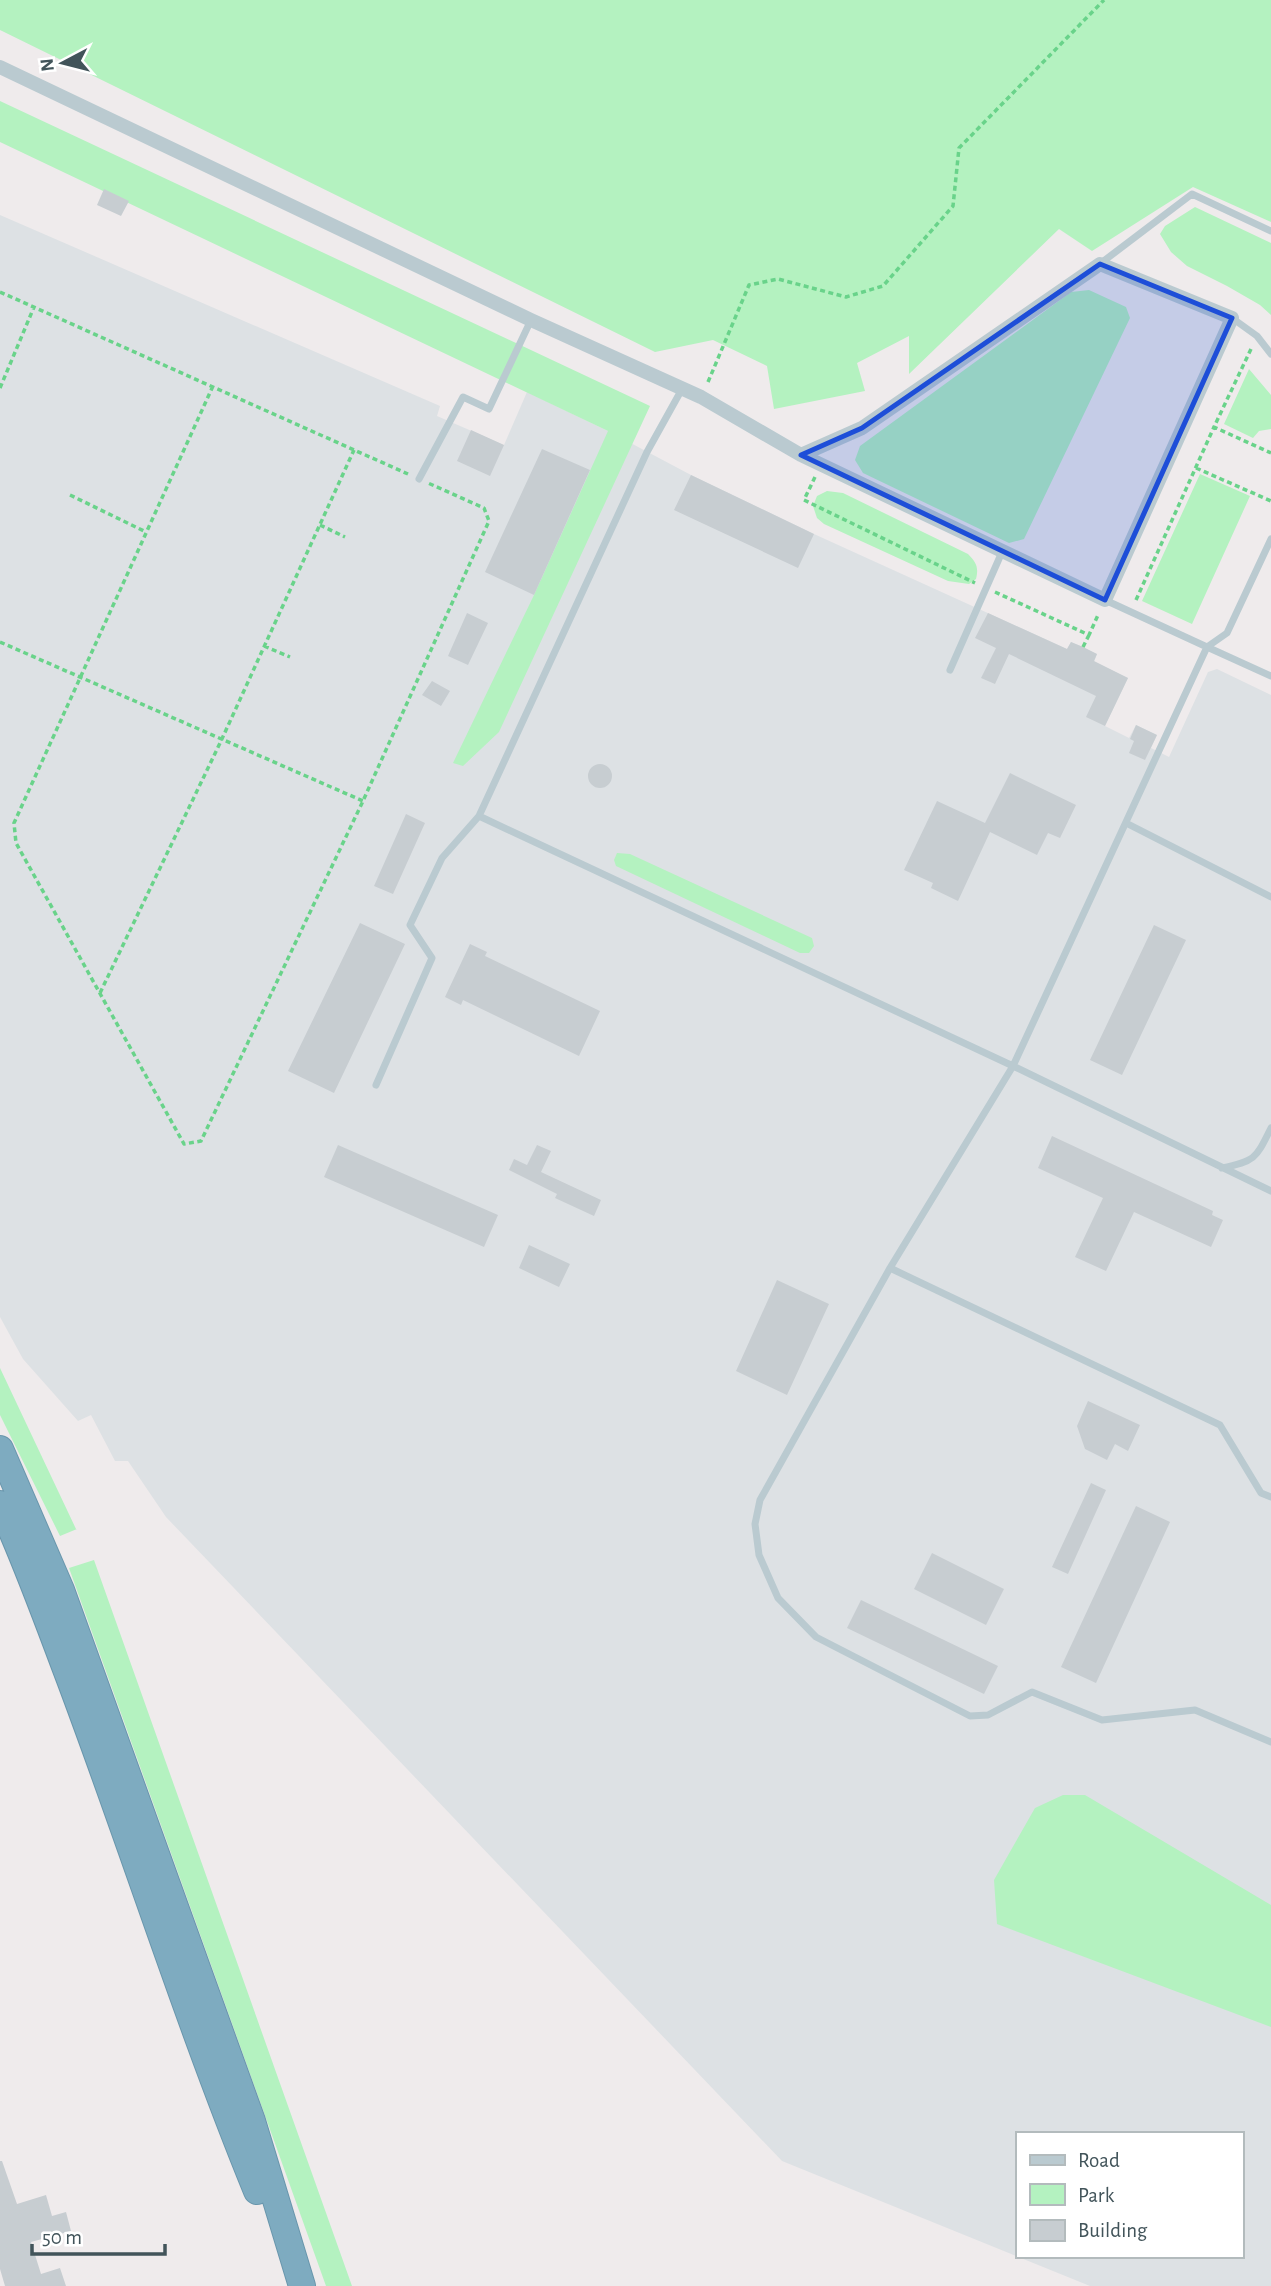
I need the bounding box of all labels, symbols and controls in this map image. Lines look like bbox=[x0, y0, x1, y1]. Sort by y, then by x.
north arrow bbox=[28, 28, 98, 98]
text: N bbox=[37, 57, 58, 73]
legend bbox=[1016, 2132, 1243, 2258]
text: Road bbox=[1078, 2150, 1120, 2171]
text: Park bbox=[1078, 2185, 1115, 2206]
scale bar bbox=[32, 2212, 164, 2256]
text: Building bbox=[1078, 2220, 1148, 2241]
text: 50 m bbox=[42, 2227, 82, 2248]

